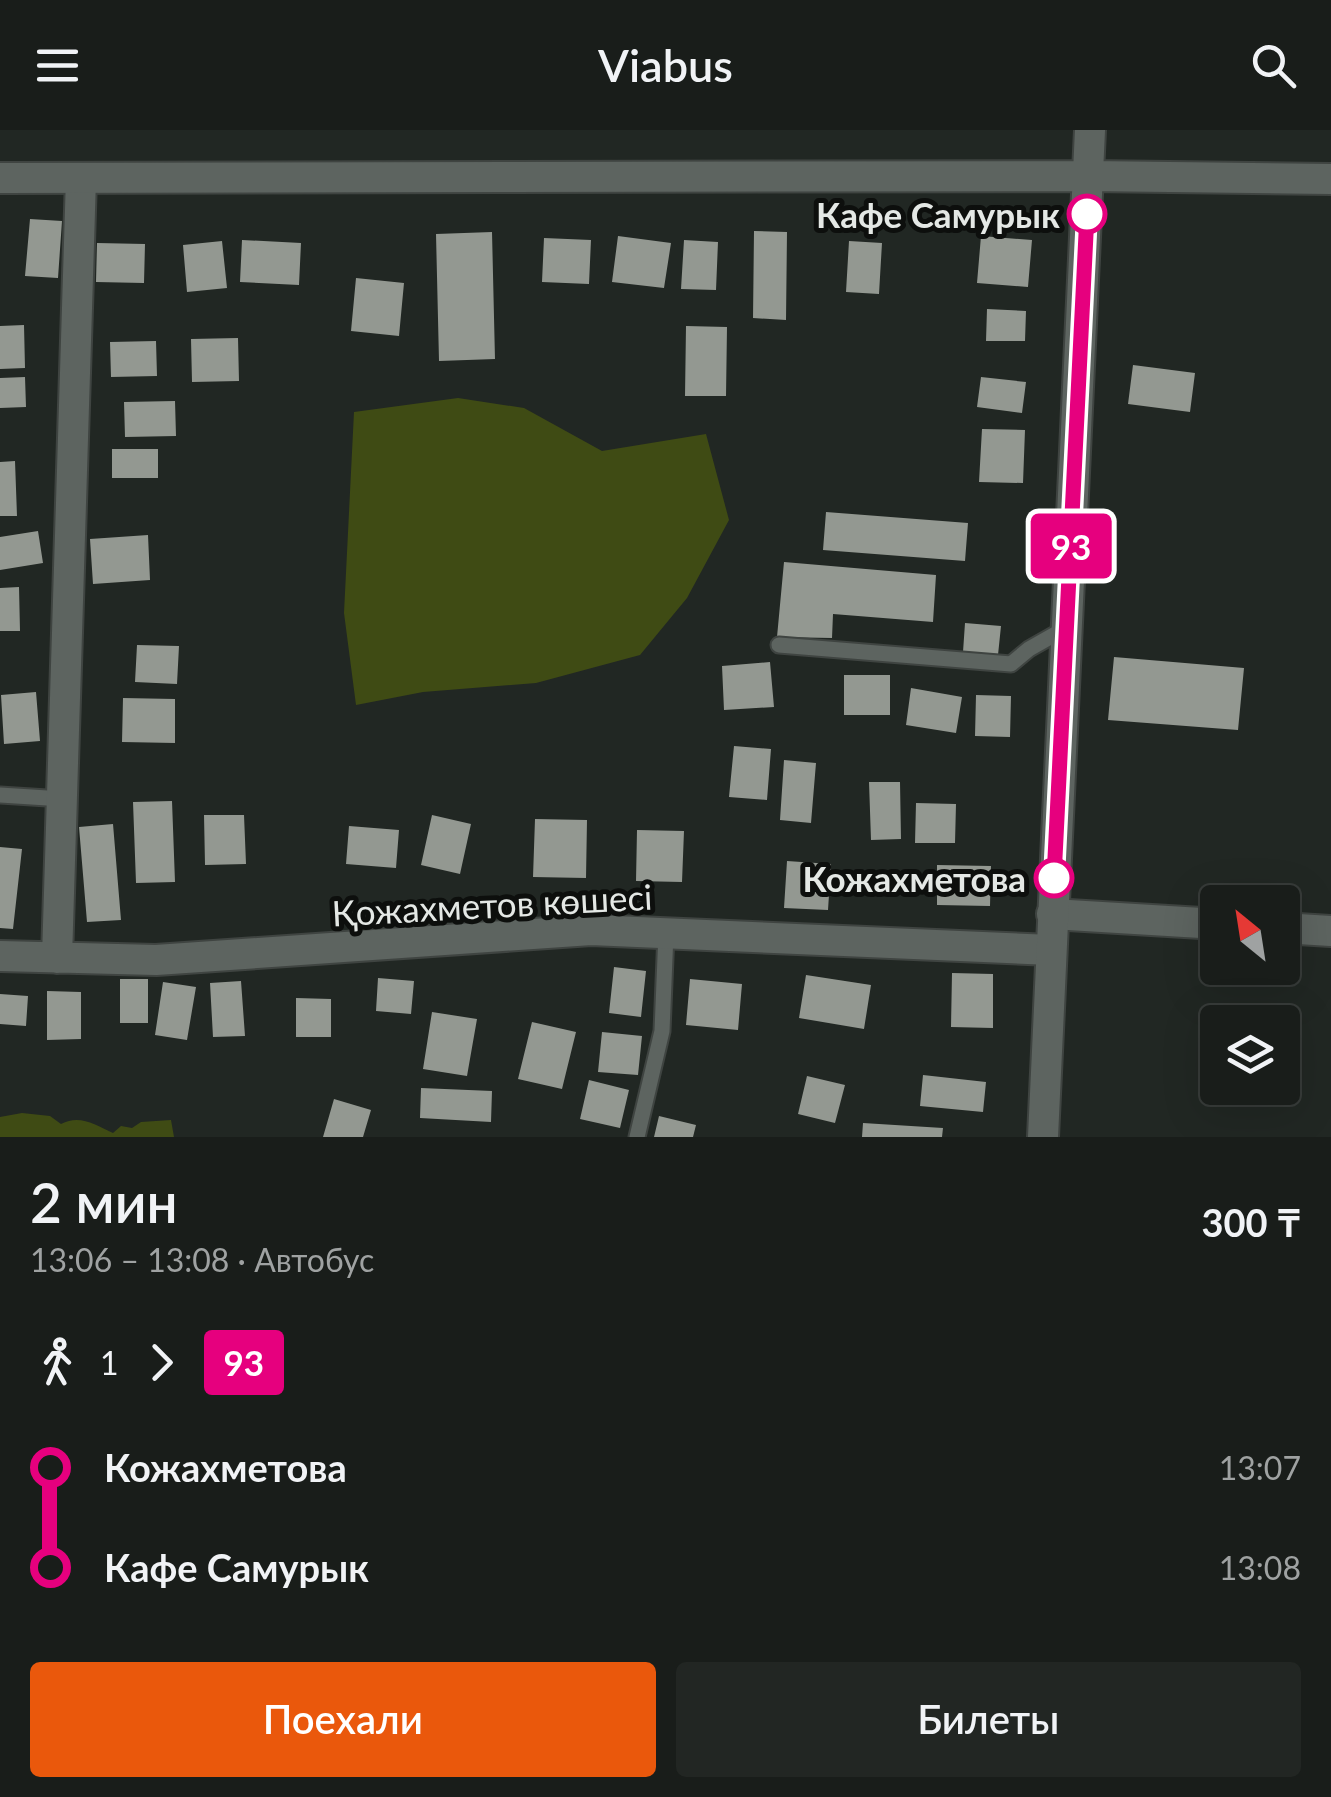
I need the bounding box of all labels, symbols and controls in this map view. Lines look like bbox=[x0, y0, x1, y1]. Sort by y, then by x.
icon: menu bbox=[30, 38, 85, 93]
text: Viabus bbox=[598, 38, 733, 92]
icon: search bbox=[1246, 38, 1301, 93]
place label: Кафе Самурык bbox=[816, 193, 1060, 235]
marker: Кафе Самурык bbox=[1068, 195, 1106, 233]
line badge: 93 bbox=[1026, 514, 1116, 578]
text: 93 bbox=[1051, 525, 1091, 567]
place label: Кожахметова bbox=[802, 857, 1026, 899]
marker: Кожахметова bbox=[1035, 859, 1073, 897]
street label: Қожахметов көшесі bbox=[331, 875, 653, 933]
north arrow bbox=[1200, 885, 1300, 985]
map controls bbox=[1200, 885, 1300, 1105]
button: layers bbox=[1200, 1005, 1300, 1105]
text: 2 мин bbox=[30, 1169, 178, 1235]
text: 300 ₸ bbox=[1201, 1199, 1301, 1245]
text: 13:06 – 13:08 · Автобус bbox=[30, 1240, 374, 1279]
icon: walk bbox=[30, 1335, 85, 1390]
icon: forward bbox=[134, 1335, 189, 1390]
text: 93 bbox=[224, 1341, 264, 1383]
text: 1 bbox=[100, 1343, 119, 1382]
text: Кожахметова bbox=[104, 1444, 347, 1490]
text: 13:07 bbox=[1219, 1448, 1301, 1487]
text: Кафе Самурык bbox=[104, 1544, 369, 1590]
text: 13:08 bbox=[1219, 1548, 1301, 1587]
button: Поехали bbox=[30, 1662, 656, 1777]
button: Билеты bbox=[676, 1662, 1301, 1777]

